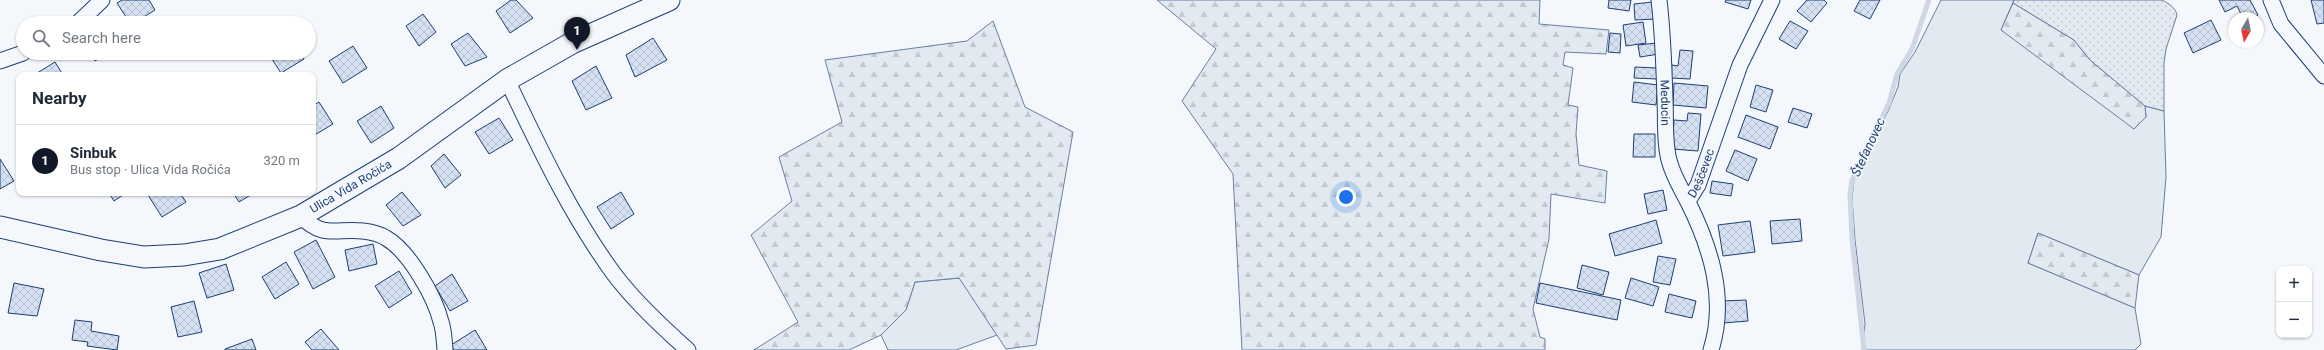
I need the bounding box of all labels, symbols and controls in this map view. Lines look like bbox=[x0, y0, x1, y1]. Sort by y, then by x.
north arrow bbox=[2228, 12, 2264, 48]
search box bbox=[16, 16, 316, 60]
pin: 1 bbox=[564, 17, 590, 50]
icon: search bbox=[30, 27, 52, 49]
text: Search here bbox=[62, 29, 141, 47]
street label: Meducin bbox=[1657, 79, 1672, 126]
text: Nearby bbox=[32, 88, 87, 108]
water label: Štefanovec bbox=[1848, 115, 1888, 179]
text: Sinbuk bbox=[70, 144, 116, 162]
street label: Deščevec bbox=[1685, 147, 1717, 200]
text: 1 bbox=[41, 153, 49, 168]
text: 320 m bbox=[263, 153, 300, 168]
street label: Ulica Vida Ročića bbox=[307, 157, 394, 216]
text: Bus stop · Ulica Vida Ročića bbox=[70, 162, 231, 177]
your location bbox=[1336, 187, 1356, 207]
map controls bbox=[2276, 266, 2312, 338]
button: + bbox=[2276, 266, 2312, 302]
button: − bbox=[2276, 302, 2312, 338]

